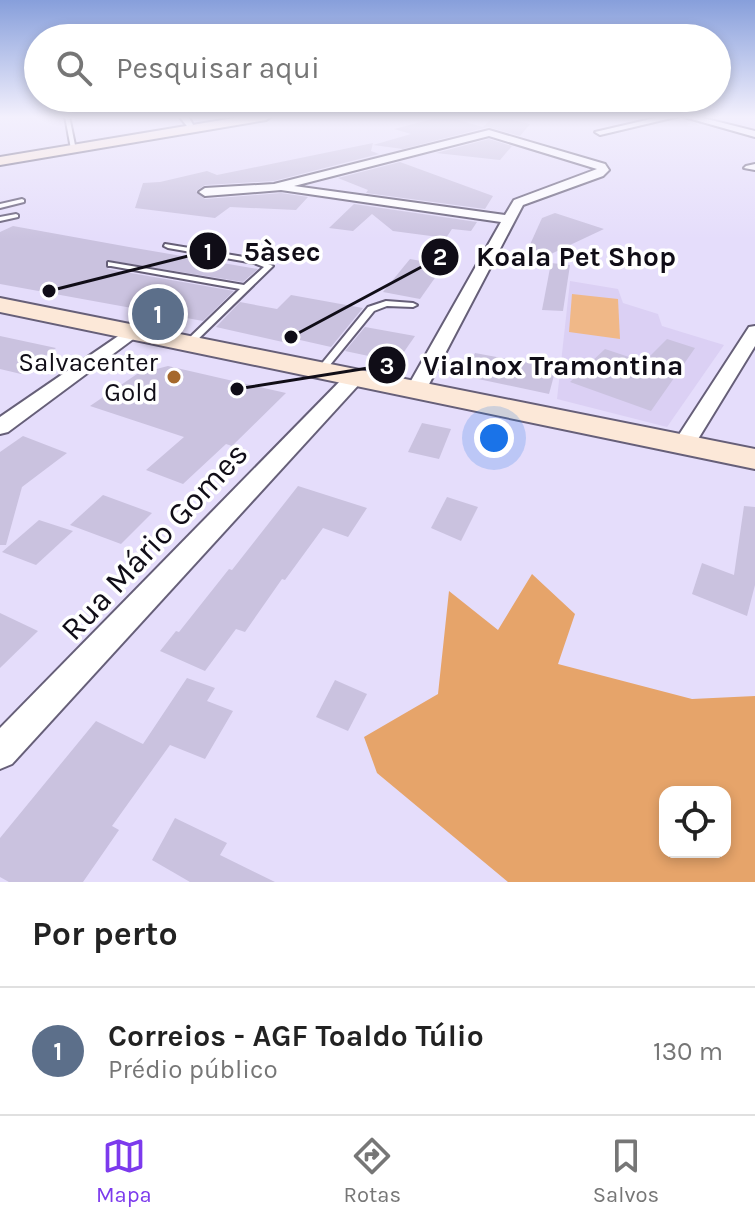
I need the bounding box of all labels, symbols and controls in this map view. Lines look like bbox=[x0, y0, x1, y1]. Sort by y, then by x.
search box bbox=[24, 24, 731, 112]
icon: search bbox=[52, 46, 96, 90]
text: Pesquisar aqui bbox=[116, 50, 320, 86]
callout: 5àsec bbox=[188, 225, 337, 277]
callout: Koala Pet Shop bbox=[420, 231, 692, 283]
text: 5àsec bbox=[243, 235, 321, 268]
text: 1 bbox=[204, 238, 212, 266]
text: Koala Pet Shop bbox=[476, 240, 676, 273]
text: 2 bbox=[433, 243, 447, 271]
pin: 1 bbox=[132, 284, 184, 344]
callout: ViaInox Tramontina bbox=[367, 339, 699, 391]
place label: Salvacenter Gold bbox=[18, 347, 159, 408]
text: ViaInox Tramontina bbox=[423, 349, 683, 382]
text: 3 bbox=[380, 352, 394, 380]
marker: Salvacenter Gold bbox=[165, 368, 183, 386]
your location bbox=[474, 418, 514, 458]
street label: Rua Mário Gomes bbox=[53, 435, 255, 648]
map controls bbox=[659, 786, 731, 858]
button: locate bbox=[659, 786, 731, 858]
text: Por perto bbox=[32, 914, 178, 954]
text: Correios - AGF Toaldo Túlio bbox=[108, 1018, 484, 1054]
text: 1 bbox=[53, 1036, 63, 1067]
text: 130 m bbox=[653, 1036, 723, 1067]
text: Prédio público bbox=[108, 1054, 278, 1085]
tab: Mapa bbox=[96, 1134, 152, 1208]
tab: Rotas bbox=[344, 1134, 401, 1208]
tab: Salvos bbox=[593, 1134, 659, 1208]

